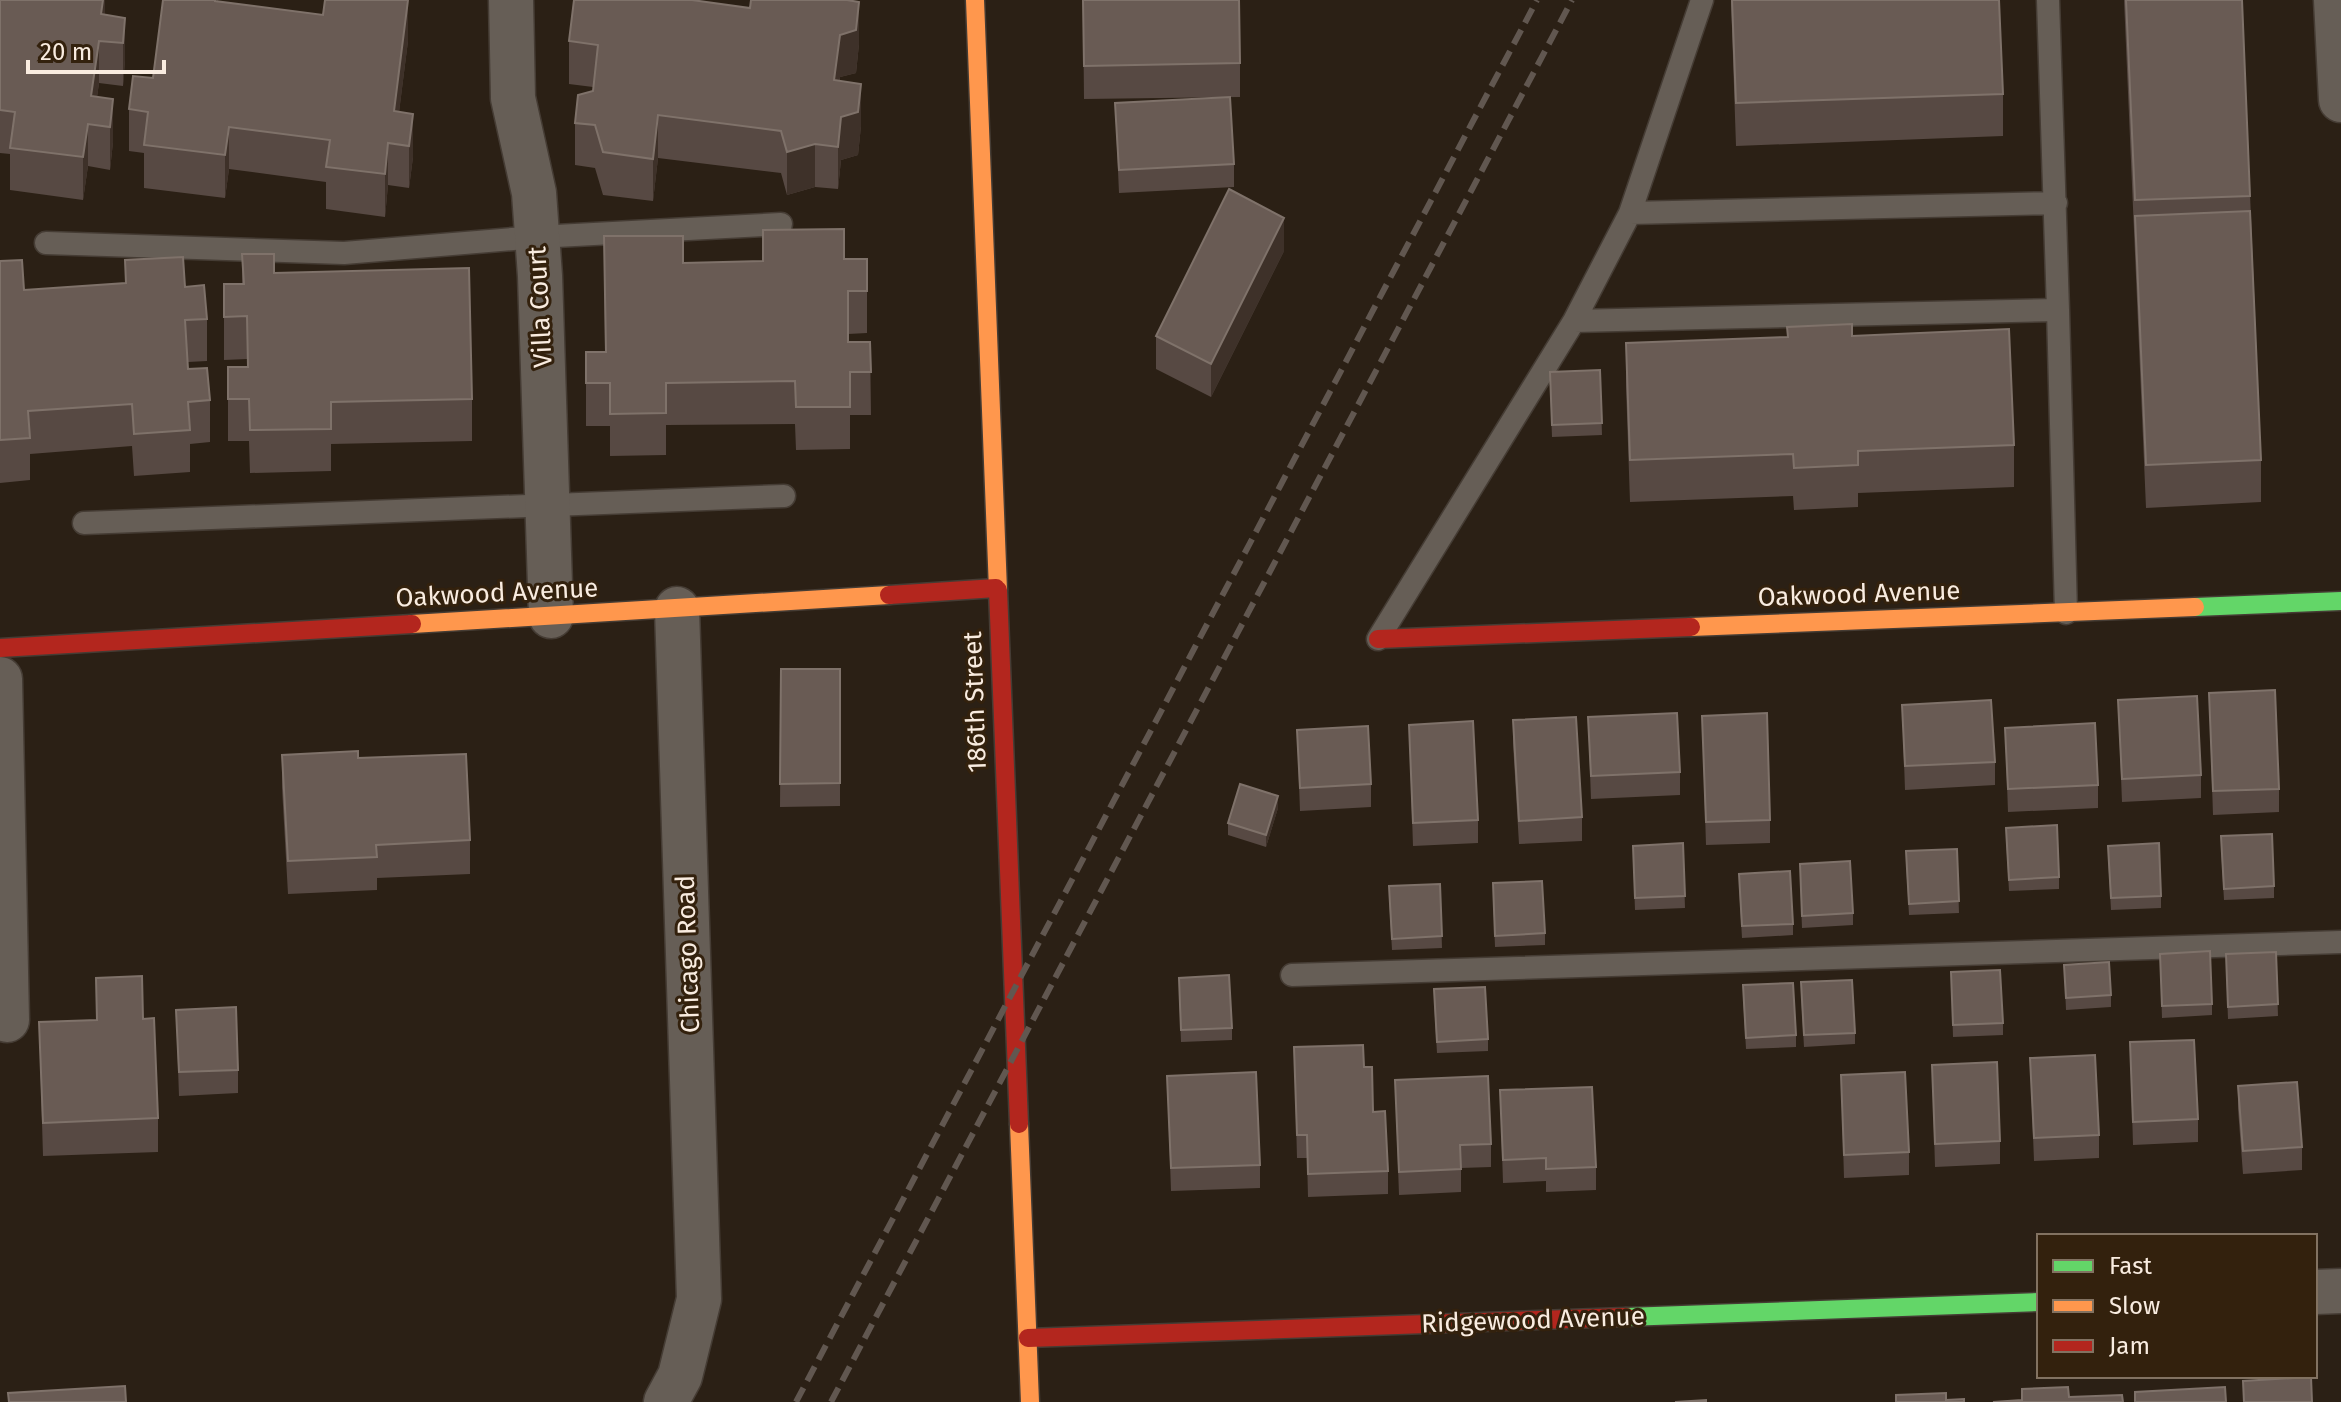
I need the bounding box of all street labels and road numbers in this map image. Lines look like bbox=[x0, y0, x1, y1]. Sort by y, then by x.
street label: Villa Court bbox=[521, 245, 559, 369]
street label: Oakwood Avenue bbox=[395, 572, 599, 614]
street label: Oakwood Avenue bbox=[1757, 575, 1961, 613]
street label: 186th Street bbox=[957, 630, 993, 773]
street label: Chicago Road bbox=[670, 874, 706, 1034]
street label: Ridgewood Avenue bbox=[1421, 1301, 1645, 1339]

